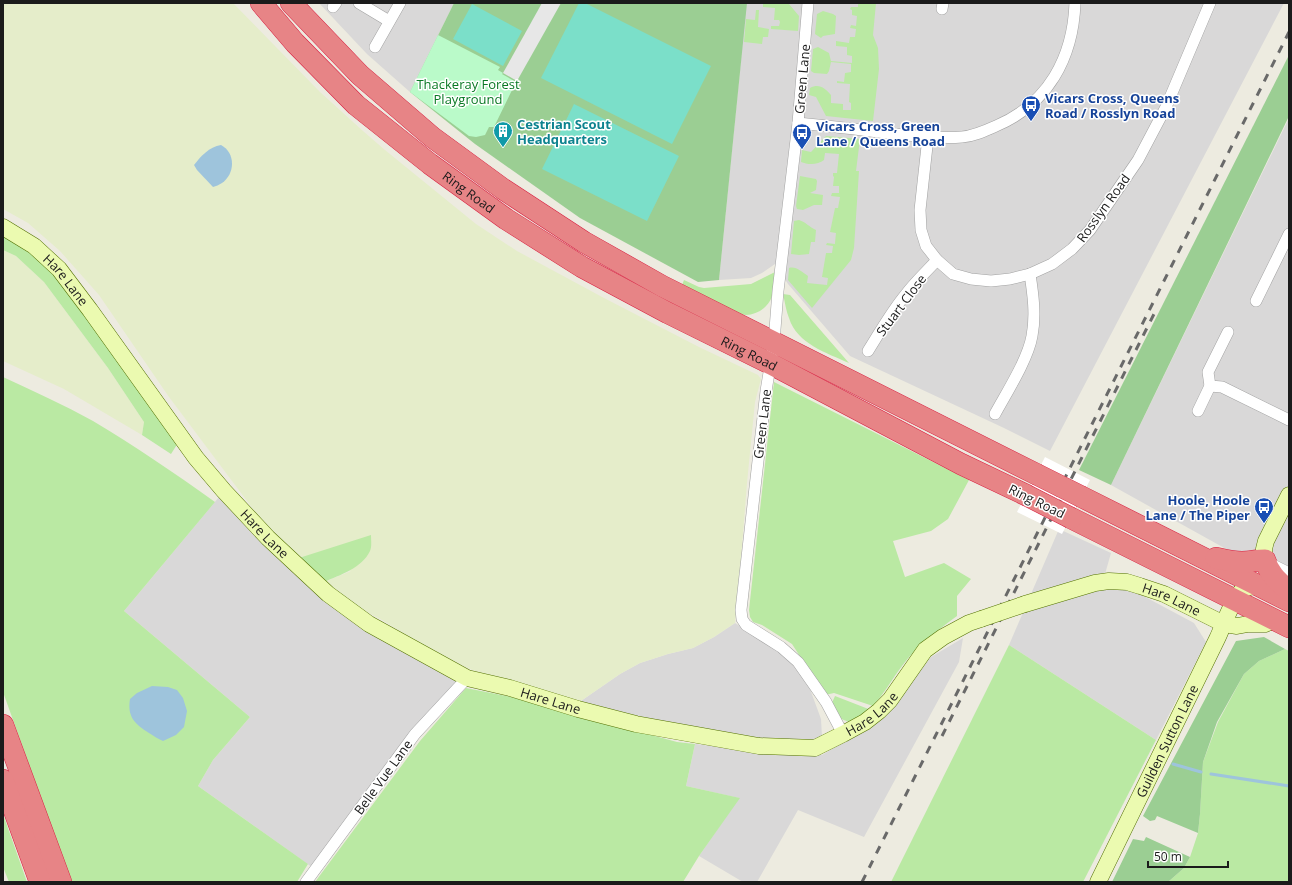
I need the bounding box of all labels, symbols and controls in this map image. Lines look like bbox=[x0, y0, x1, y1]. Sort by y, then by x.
street label: Green Lane bbox=[790, 43, 814, 115]
park label: Thackeray Forest Playground bbox=[416, 75, 520, 108]
place label: Vicars Cross, Queens Road / Rosslyn Road bbox=[1045, 89, 1179, 122]
bus stop icon: Vicars Cross, Queens Road / Rosslyn Road bbox=[1020, 94, 1042, 122]
place label: Cestrian Scout Headquarters bbox=[517, 115, 611, 148]
place label: Vicars Cross, Green Lane / Queens Road bbox=[816, 117, 945, 150]
building icon: Cestrian Scout Headquarters bbox=[492, 120, 514, 148]
bus stop icon: Vicars Cross, Green Lane / Queens Road bbox=[791, 122, 813, 150]
street label: Ring Road bbox=[439, 167, 499, 217]
street label: Rosslyn Road bbox=[1072, 170, 1134, 246]
street label: Hare Lane bbox=[39, 250, 93, 309]
street label: Stuart Close bbox=[872, 270, 930, 340]
street label: Ring Road bbox=[718, 332, 781, 375]
street label: Green Lane bbox=[749, 388, 775, 460]
street label: Ring Road bbox=[1006, 480, 1068, 522]
place label: Hoole, Hoole Lane / The Piper bbox=[1145, 491, 1250, 524]
bus stop icon: Hoole, Hoole Lane / The Piper bbox=[1253, 496, 1275, 524]
street label: Hare Lane bbox=[236, 505, 293, 562]
street label: Hare Lane bbox=[1140, 578, 1204, 620]
street label: Guilden Sutton Lane bbox=[1132, 682, 1202, 800]
street label: Hare Lane bbox=[518, 683, 583, 718]
street label: Hare Lane bbox=[842, 688, 902, 740]
street label: Belle Vue Lane bbox=[350, 736, 416, 818]
scale bar bbox=[1148, 843, 1228, 869]
text: 50 m bbox=[1154, 848, 1182, 865]

